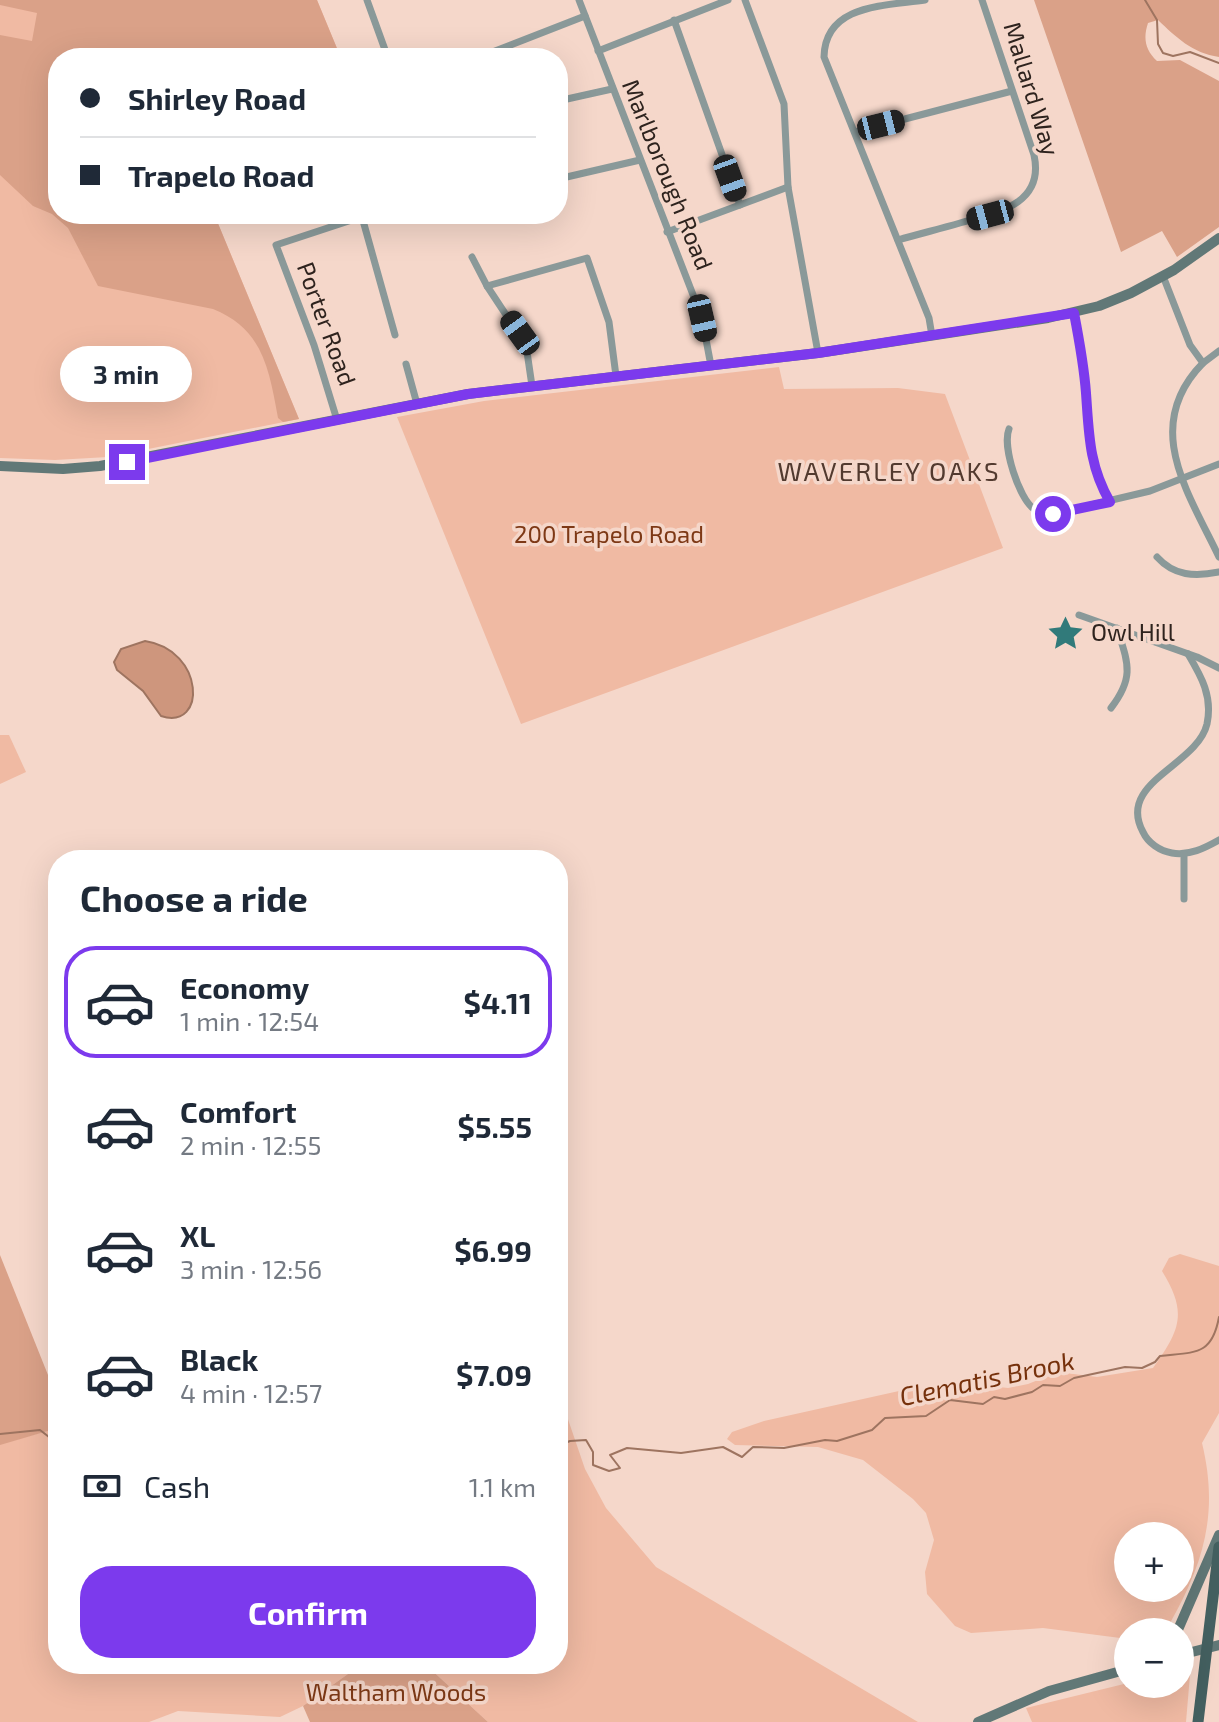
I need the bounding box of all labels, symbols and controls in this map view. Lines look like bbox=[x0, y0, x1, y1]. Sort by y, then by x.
street label: Mallard Way bbox=[998, 18, 1067, 159]
street label: Marlborough Road bbox=[617, 75, 720, 274]
text: Shirley Road bbox=[128, 80, 306, 116]
car bbox=[855, 108, 907, 142]
car bbox=[711, 151, 749, 205]
text: Trapelo Road bbox=[128, 157, 315, 193]
car bbox=[964, 197, 1016, 233]
street label: Porter Road bbox=[292, 258, 363, 389]
car bbox=[685, 292, 719, 344]
car bbox=[496, 307, 544, 359]
callout: 3 min bbox=[61, 346, 193, 402]
text: 3 min bbox=[93, 358, 159, 389]
route end bbox=[109, 444, 145, 480]
district label: WAVERLEY OAKS bbox=[777, 455, 1001, 486]
route start bbox=[1035, 496, 1071, 532]
park label: 200 Trapelo Road bbox=[514, 519, 704, 548]
place icon: Owl Hill bbox=[1046, 614, 1084, 652]
place label: Owl Hill bbox=[1091, 617, 1175, 646]
text: Choose a ride bbox=[80, 876, 308, 919]
icon: car bbox=[84, 966, 156, 1038]
text: Economy bbox=[180, 969, 309, 1005]
text: $4.11 bbox=[464, 984, 532, 1020]
text: 1 min · 12:54 bbox=[180, 1005, 319, 1036]
icon: car bbox=[84, 1090, 156, 1162]
text: Comfort bbox=[180, 1093, 297, 1129]
text: $5.55 bbox=[458, 1108, 532, 1144]
text: 2 min · 12:55 bbox=[180, 1129, 321, 1160]
icon: car bbox=[84, 1214, 156, 1286]
text: XL bbox=[180, 1217, 215, 1253]
text: $6.99 bbox=[454, 1232, 532, 1268]
text: 3 min · 12:56 bbox=[180, 1253, 322, 1284]
icon: car bbox=[84, 1338, 156, 1410]
text: Black bbox=[180, 1341, 258, 1377]
water label: Clematis Brook bbox=[896, 1344, 1077, 1411]
text: $7.09 bbox=[456, 1356, 532, 1392]
text: 4 min · 12:57 bbox=[180, 1377, 322, 1408]
icon: cash bbox=[80, 1464, 124, 1508]
text: Cash bbox=[144, 1468, 210, 1504]
text: 1.1 km bbox=[469, 1471, 536, 1502]
map controls bbox=[1114, 1522, 1194, 1698]
button: + bbox=[1114, 1522, 1194, 1602]
button: Confirm bbox=[80, 1566, 536, 1658]
button: − bbox=[1114, 1618, 1194, 1698]
park label: Waltham Woods bbox=[306, 1677, 486, 1706]

